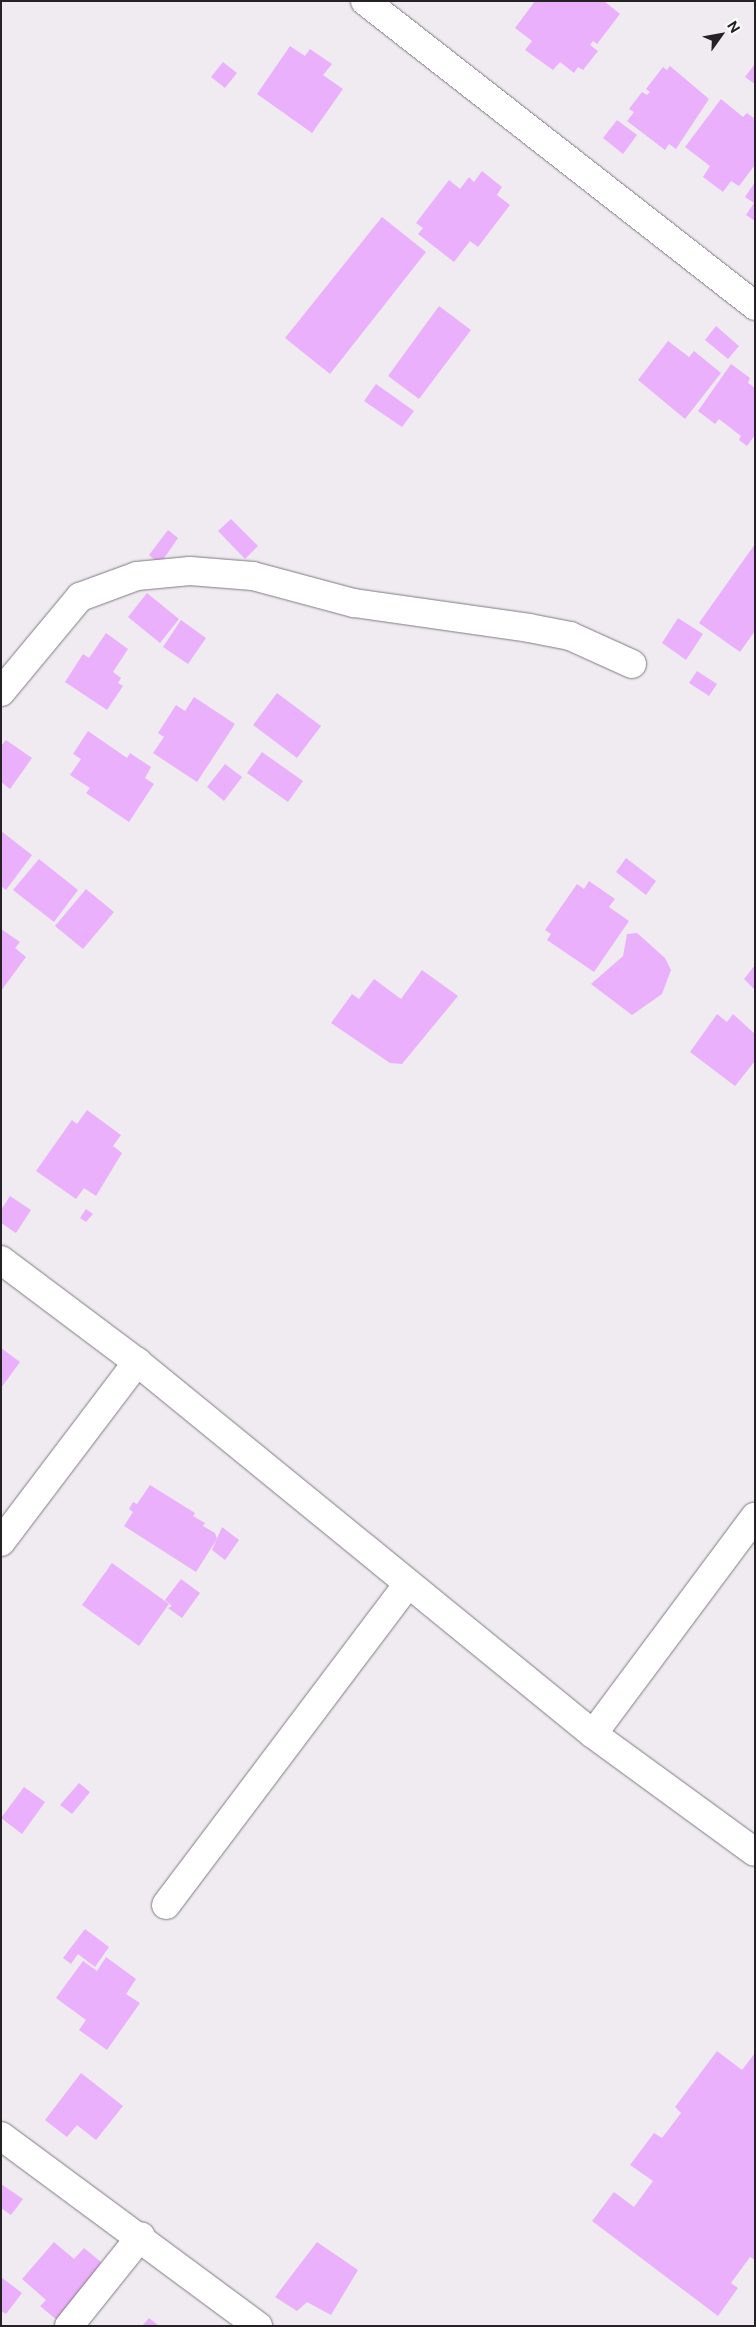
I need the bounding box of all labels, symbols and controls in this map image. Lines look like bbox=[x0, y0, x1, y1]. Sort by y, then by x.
north arrow bbox=[696, 10, 746, 60]
text: N bbox=[724, 18, 743, 36]

